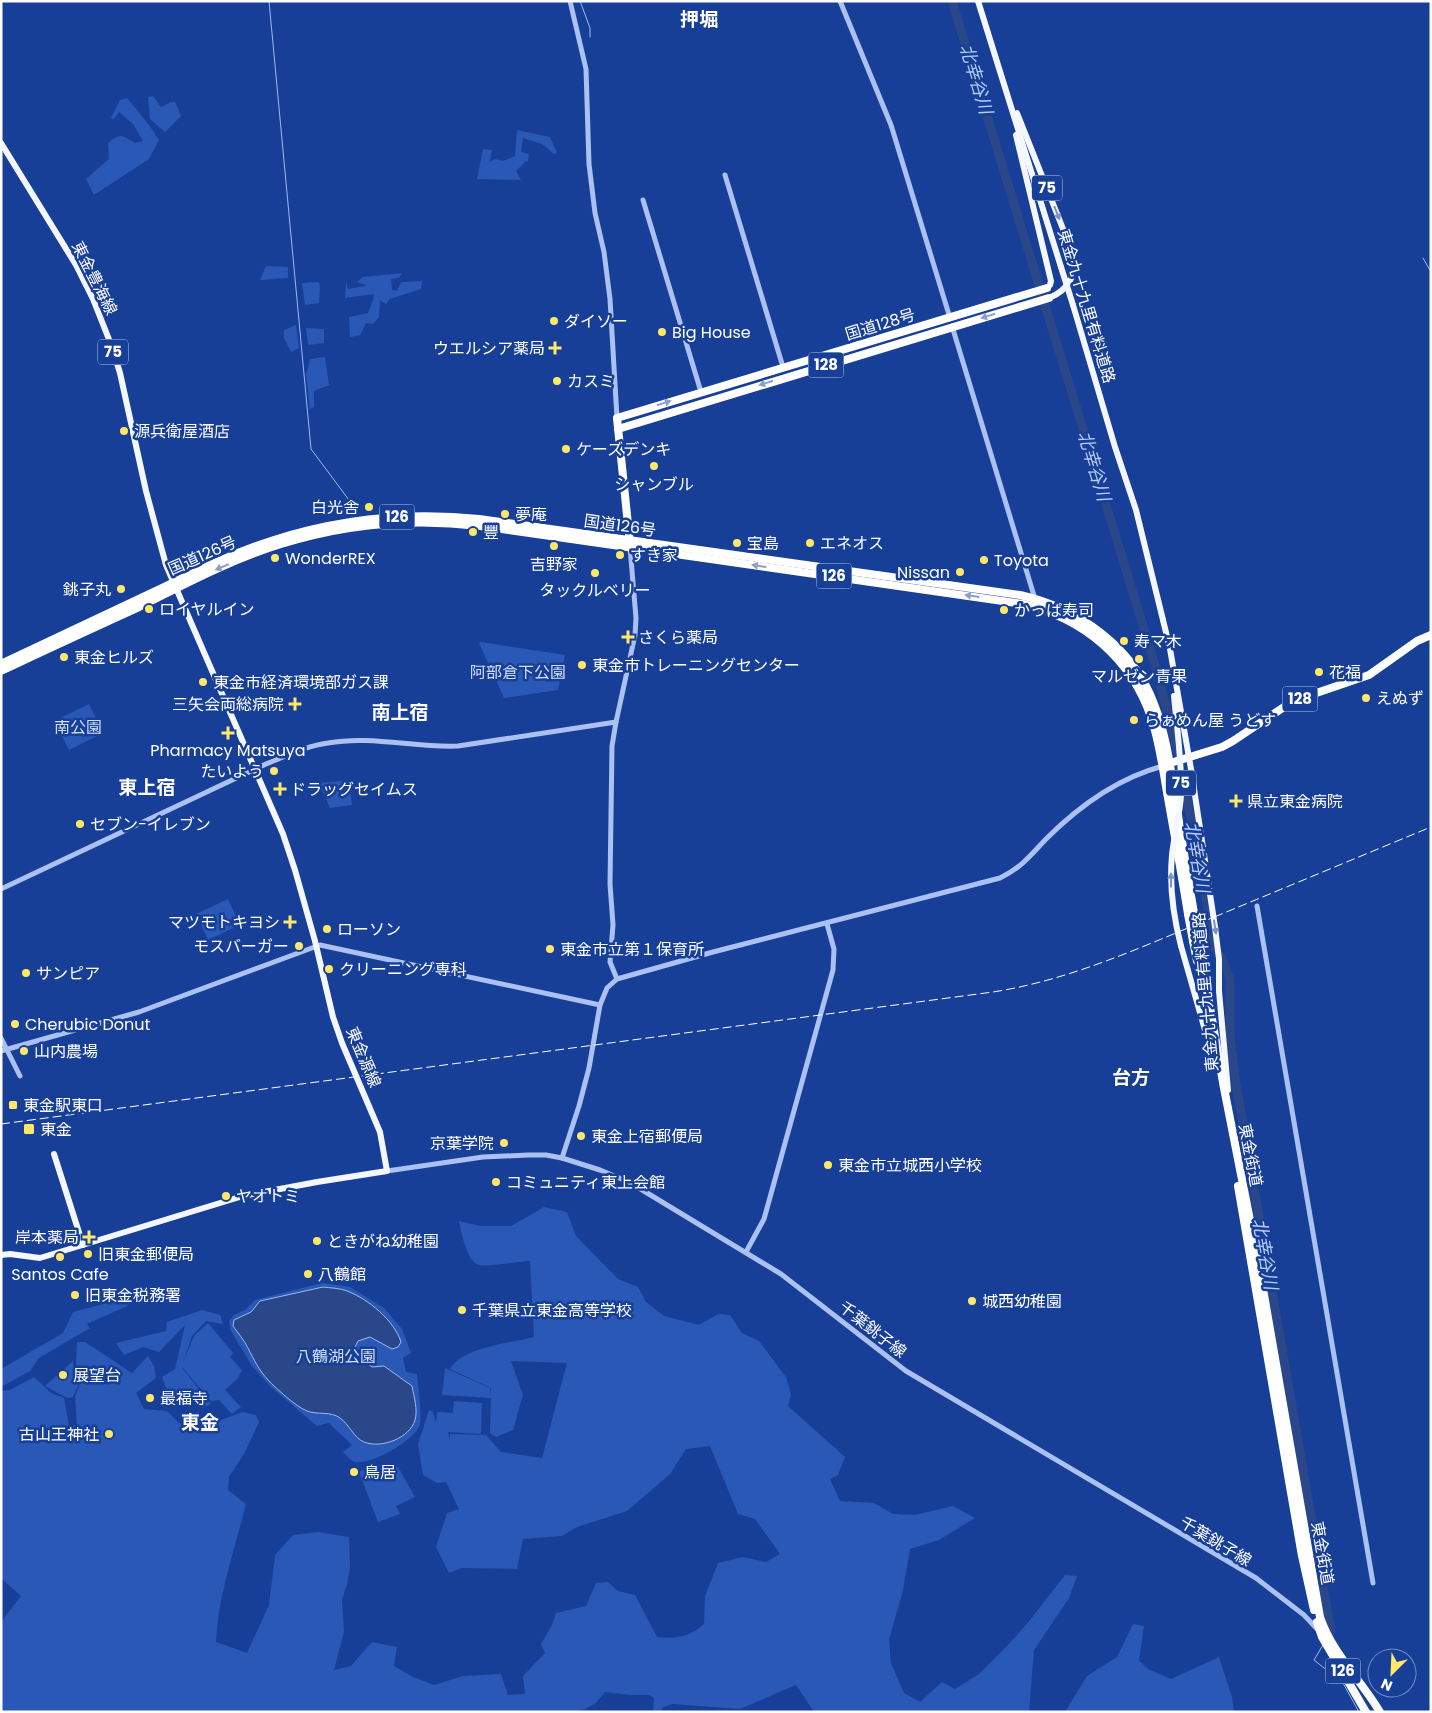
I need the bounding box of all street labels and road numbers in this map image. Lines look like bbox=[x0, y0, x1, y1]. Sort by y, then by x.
road number: 75 bbox=[1032, 176, 1062, 200]
street label: 東金九十九里有料道路 bbox=[1052, 226, 1121, 386]
street label: 東金豊海線 bbox=[66, 237, 123, 319]
street label: 国道128号 bbox=[842, 303, 918, 346]
road number: 75 bbox=[98, 340, 128, 364]
road number: 128 bbox=[808, 352, 844, 378]
road number: 126 bbox=[380, 504, 414, 530]
street label: 国道126号 bbox=[582, 509, 657, 542]
street label: 国道126号 bbox=[164, 530, 240, 581]
road number: 126 bbox=[816, 564, 852, 588]
road number: 128 bbox=[1282, 686, 1318, 712]
road number: 75 bbox=[1166, 770, 1196, 796]
street label: 東金九十九里有料道路 bbox=[1187, 911, 1224, 1073]
street label: 東金源線 bbox=[340, 1023, 387, 1091]
street label: 東金街道 bbox=[1233, 1121, 1268, 1189]
street label: 千葉銚子線 bbox=[834, 1296, 911, 1363]
street label: 千葉銚子線 bbox=[1176, 1511, 1256, 1572]
street label: 東金街道 bbox=[1306, 1520, 1339, 1587]
road number: 126 bbox=[1326, 1658, 1360, 1684]

